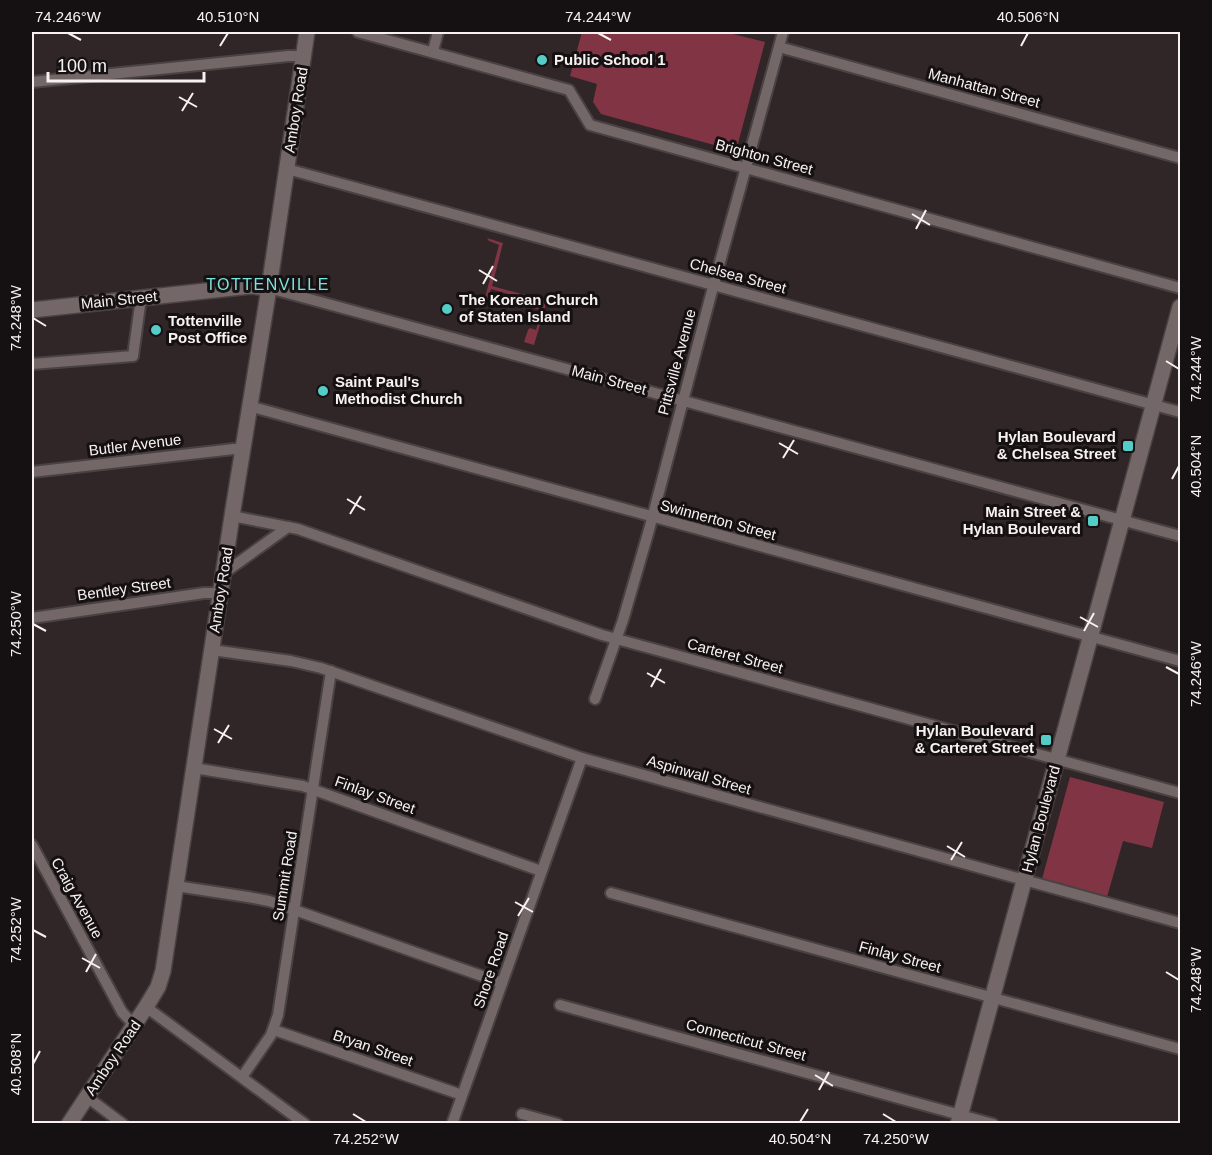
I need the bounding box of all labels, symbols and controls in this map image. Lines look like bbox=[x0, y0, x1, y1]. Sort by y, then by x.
text: 74.246°W bbox=[35, 8, 102, 25]
text: 40.510°N bbox=[197, 8, 259, 25]
text: 74.244°W bbox=[565, 8, 632, 25]
text: 40.506°N bbox=[997, 8, 1059, 25]
scale bar bbox=[48, 45, 204, 83]
place label: Public School 1 bbox=[554, 51, 666, 68]
marker: Public School 1 bbox=[535, 53, 549, 67]
text: 100 m bbox=[57, 56, 107, 76]
street label: Manhattan Street bbox=[926, 64, 1043, 111]
street label: Amboy Road bbox=[280, 66, 311, 154]
street label: Brighton Street bbox=[714, 135, 815, 178]
street label: Chelsea Street bbox=[688, 254, 789, 297]
district label: TOTTENVILLE bbox=[206, 276, 330, 293]
text: 74.248°W bbox=[7, 284, 24, 351]
street label: Main Street bbox=[80, 287, 159, 312]
place label: The Korean Church of Staten Island bbox=[459, 291, 598, 325]
marker: The Korean Church of Staten Island bbox=[440, 302, 454, 316]
street label: Pittsville Avenue bbox=[654, 307, 699, 417]
place label: Tottenville Post Office bbox=[168, 312, 247, 346]
marker: Tottenville Post Office bbox=[149, 323, 163, 337]
text: 74.244°W bbox=[1187, 335, 1204, 402]
street label: Main Street bbox=[570, 361, 649, 398]
place label: Saint Paul's Methodist Church bbox=[335, 373, 463, 407]
marker: Saint Paul's Methodist Church bbox=[316, 384, 330, 398]
place label: Hylan Boulevard & Chelsea Street bbox=[997, 428, 1116, 462]
street label: Butler Avenue bbox=[88, 430, 182, 459]
text: 40.504°N bbox=[1187, 435, 1204, 497]
marker: Hylan Boulevard & Chelsea Street bbox=[1121, 439, 1135, 453]
street label: Swinnerton Street bbox=[658, 496, 779, 543]
place label: Main Street & Hylan Boulevard bbox=[963, 503, 1081, 537]
marker: Main Street & Hylan Boulevard bbox=[1086, 514, 1100, 528]
street label: Amboy Road bbox=[205, 546, 236, 634]
street label: Bentley Street bbox=[76, 573, 173, 603]
text: 74.250°W bbox=[7, 590, 24, 657]
street label: Carteret Street bbox=[685, 635, 786, 677]
text: 74.246°W bbox=[1187, 640, 1204, 707]
place label: Hylan Boulevard & Carteret Street bbox=[915, 722, 1034, 756]
marker: Hylan Boulevard & Carteret Street bbox=[1039, 733, 1053, 747]
street label: Aspinwall Street bbox=[645, 752, 754, 798]
street label: Hylan Boulevard bbox=[1018, 764, 1063, 874]
street label: Finlay Street bbox=[333, 772, 418, 817]
street label: Summit Road bbox=[269, 830, 300, 922]
street label: Craig Avenue bbox=[48, 854, 107, 941]
text: 74.252°W bbox=[7, 896, 24, 963]
street label: Shore Road bbox=[469, 929, 512, 1010]
street label: Finlay Street bbox=[857, 937, 944, 976]
text: 74.248°W bbox=[1187, 946, 1204, 1013]
street label: Connecticut Street bbox=[684, 1015, 809, 1064]
street label: Amboy Road bbox=[81, 1017, 144, 1098]
street label: Bryan Street bbox=[331, 1026, 416, 1069]
text: 40.508°N bbox=[7, 1033, 24, 1095]
text: 74.252°W bbox=[333, 1130, 400, 1147]
text: 40.504°N bbox=[769, 1130, 831, 1147]
text: 74.250°W bbox=[863, 1130, 930, 1147]

